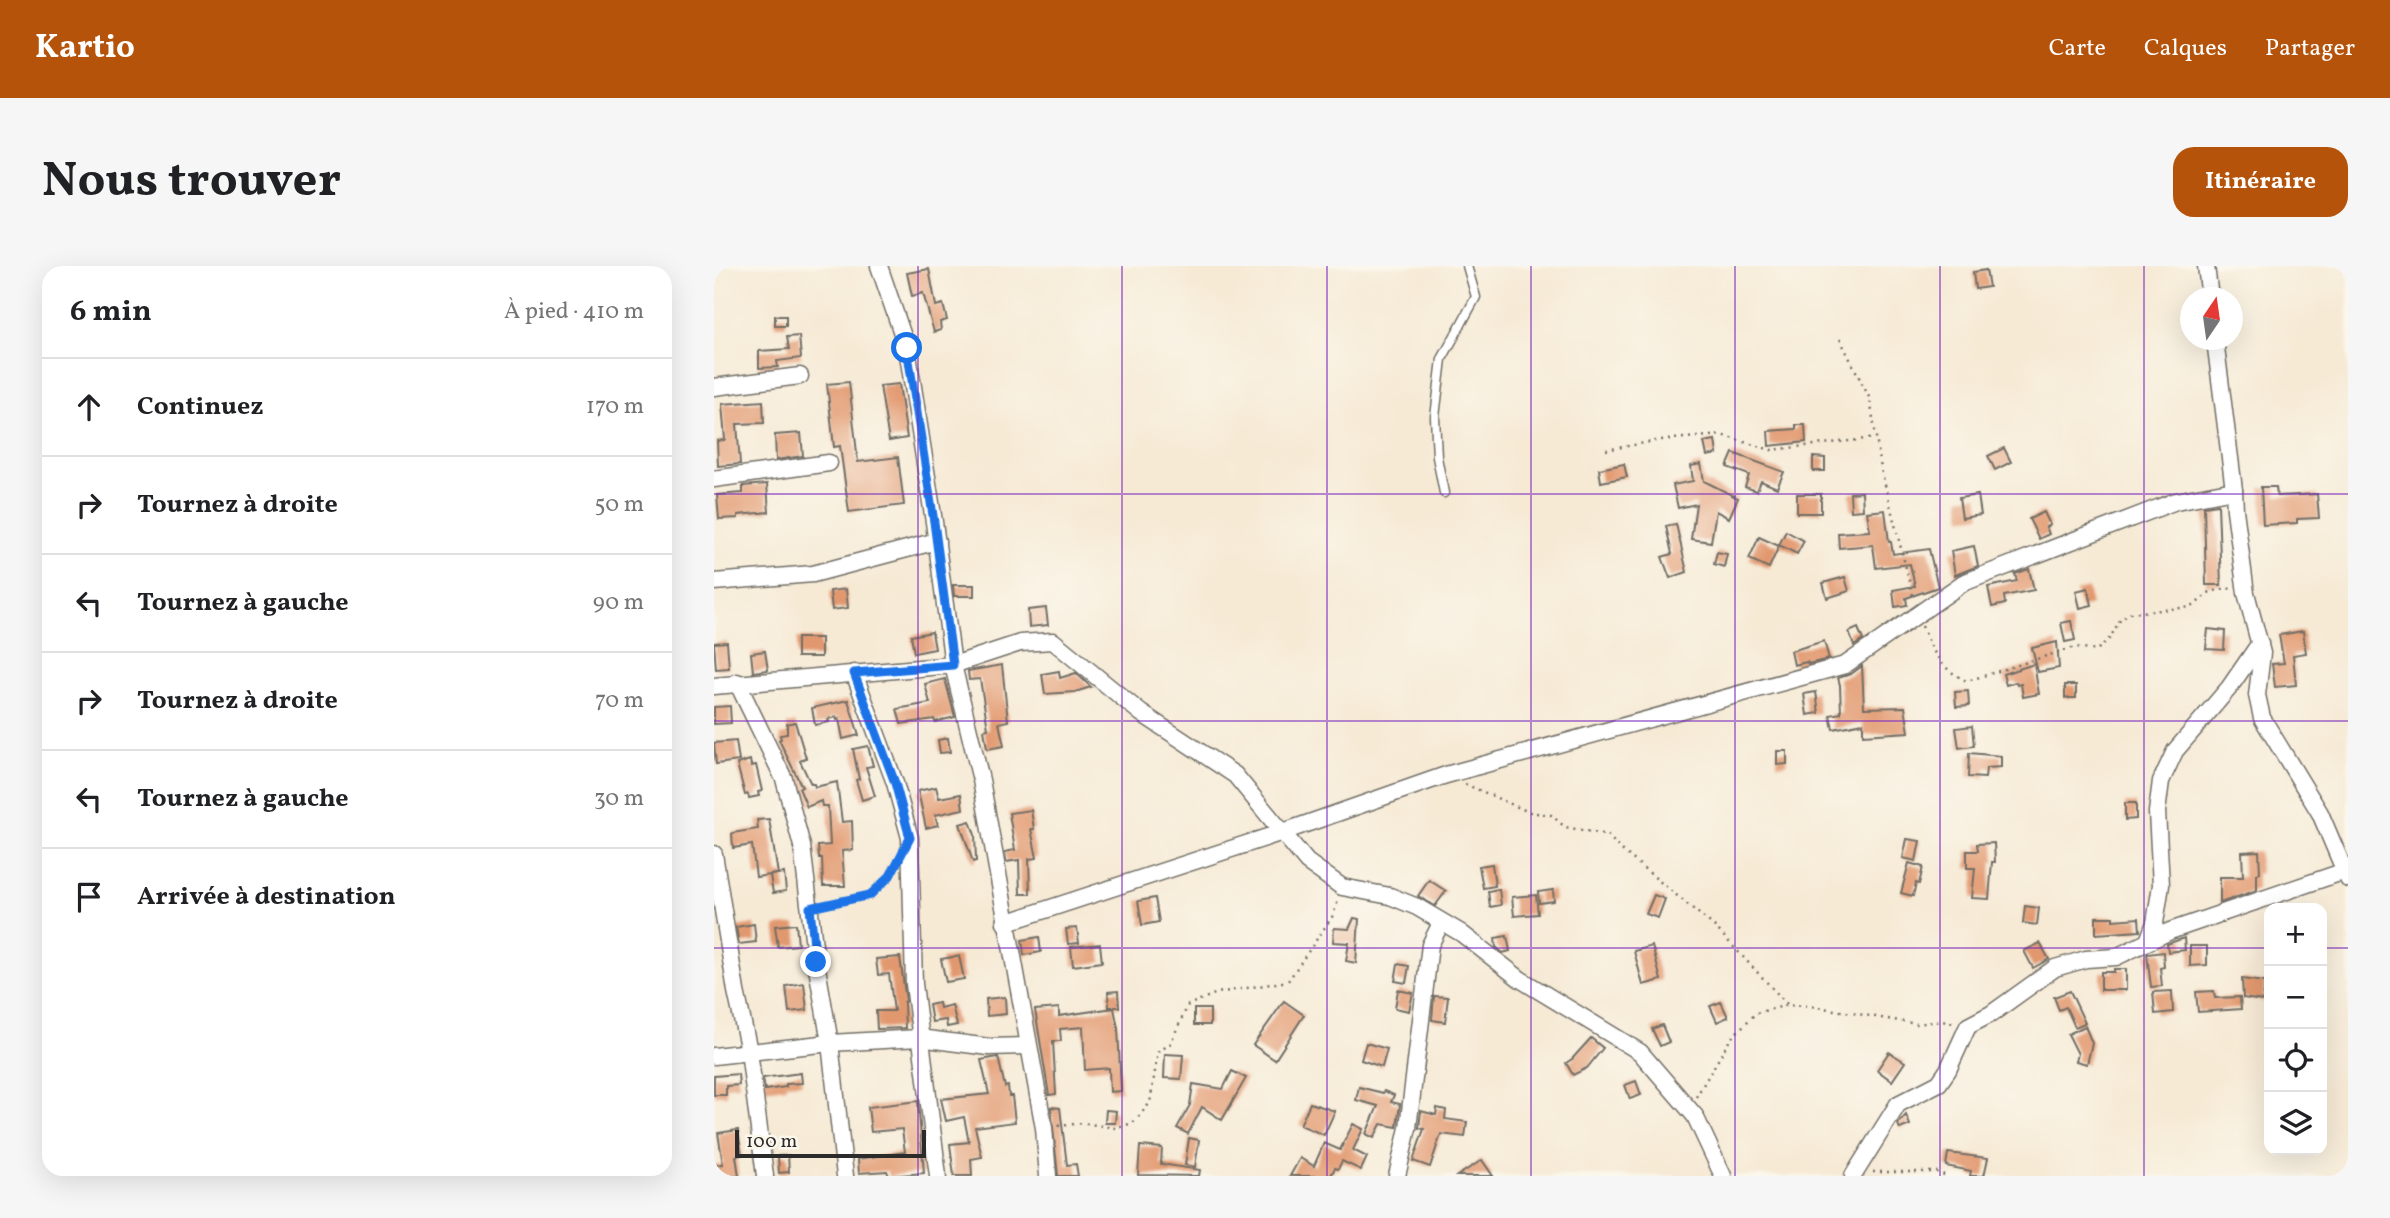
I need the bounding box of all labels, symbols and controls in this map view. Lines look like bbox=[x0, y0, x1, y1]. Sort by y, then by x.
text: Kartio bbox=[35, 26, 135, 72]
text: Carte bbox=[2049, 32, 2106, 66]
text: Calques bbox=[2144, 32, 2227, 66]
text: Partager bbox=[2265, 32, 2355, 66]
button: Itinéraire bbox=[2173, 147, 2348, 217]
text: Nous trouver bbox=[42, 148, 341, 217]
north arrow bbox=[2180, 287, 2243, 350]
text: 6 min bbox=[70, 291, 152, 333]
text: À pied · 410 m bbox=[504, 296, 644, 328]
route start bbox=[891, 332, 922, 363]
icon: ahead bbox=[70, 388, 108, 426]
text: Continuez bbox=[137, 389, 263, 425]
text: 170 m bbox=[586, 391, 644, 423]
icon: right bbox=[70, 486, 108, 524]
text: Tournez à droite bbox=[137, 487, 338, 523]
text: 50 m bbox=[595, 489, 644, 521]
icon: left bbox=[70, 584, 108, 622]
text: Tournez à gauche bbox=[137, 585, 349, 621]
text: 90 m bbox=[593, 587, 644, 619]
icon: right bbox=[70, 682, 108, 720]
text: Tournez à droite bbox=[137, 683, 338, 719]
text: 70 m bbox=[595, 685, 644, 717]
icon: left bbox=[70, 780, 108, 818]
text: Tournez à gauche bbox=[137, 781, 349, 817]
text: 30 m bbox=[594, 783, 644, 815]
icon: arrive bbox=[70, 878, 108, 916]
text: Arrivée à destination bbox=[137, 879, 396, 915]
map controls bbox=[2264, 903, 2327, 1155]
button: + bbox=[2264, 903, 2327, 966]
route end bbox=[800, 946, 831, 977]
button: − bbox=[2264, 966, 2327, 1029]
button: locate bbox=[2264, 1029, 2327, 1092]
button: layers bbox=[2264, 1092, 2327, 1155]
scale bar bbox=[735, 1127, 926, 1159]
text: 100 m bbox=[746, 1129, 797, 1155]

